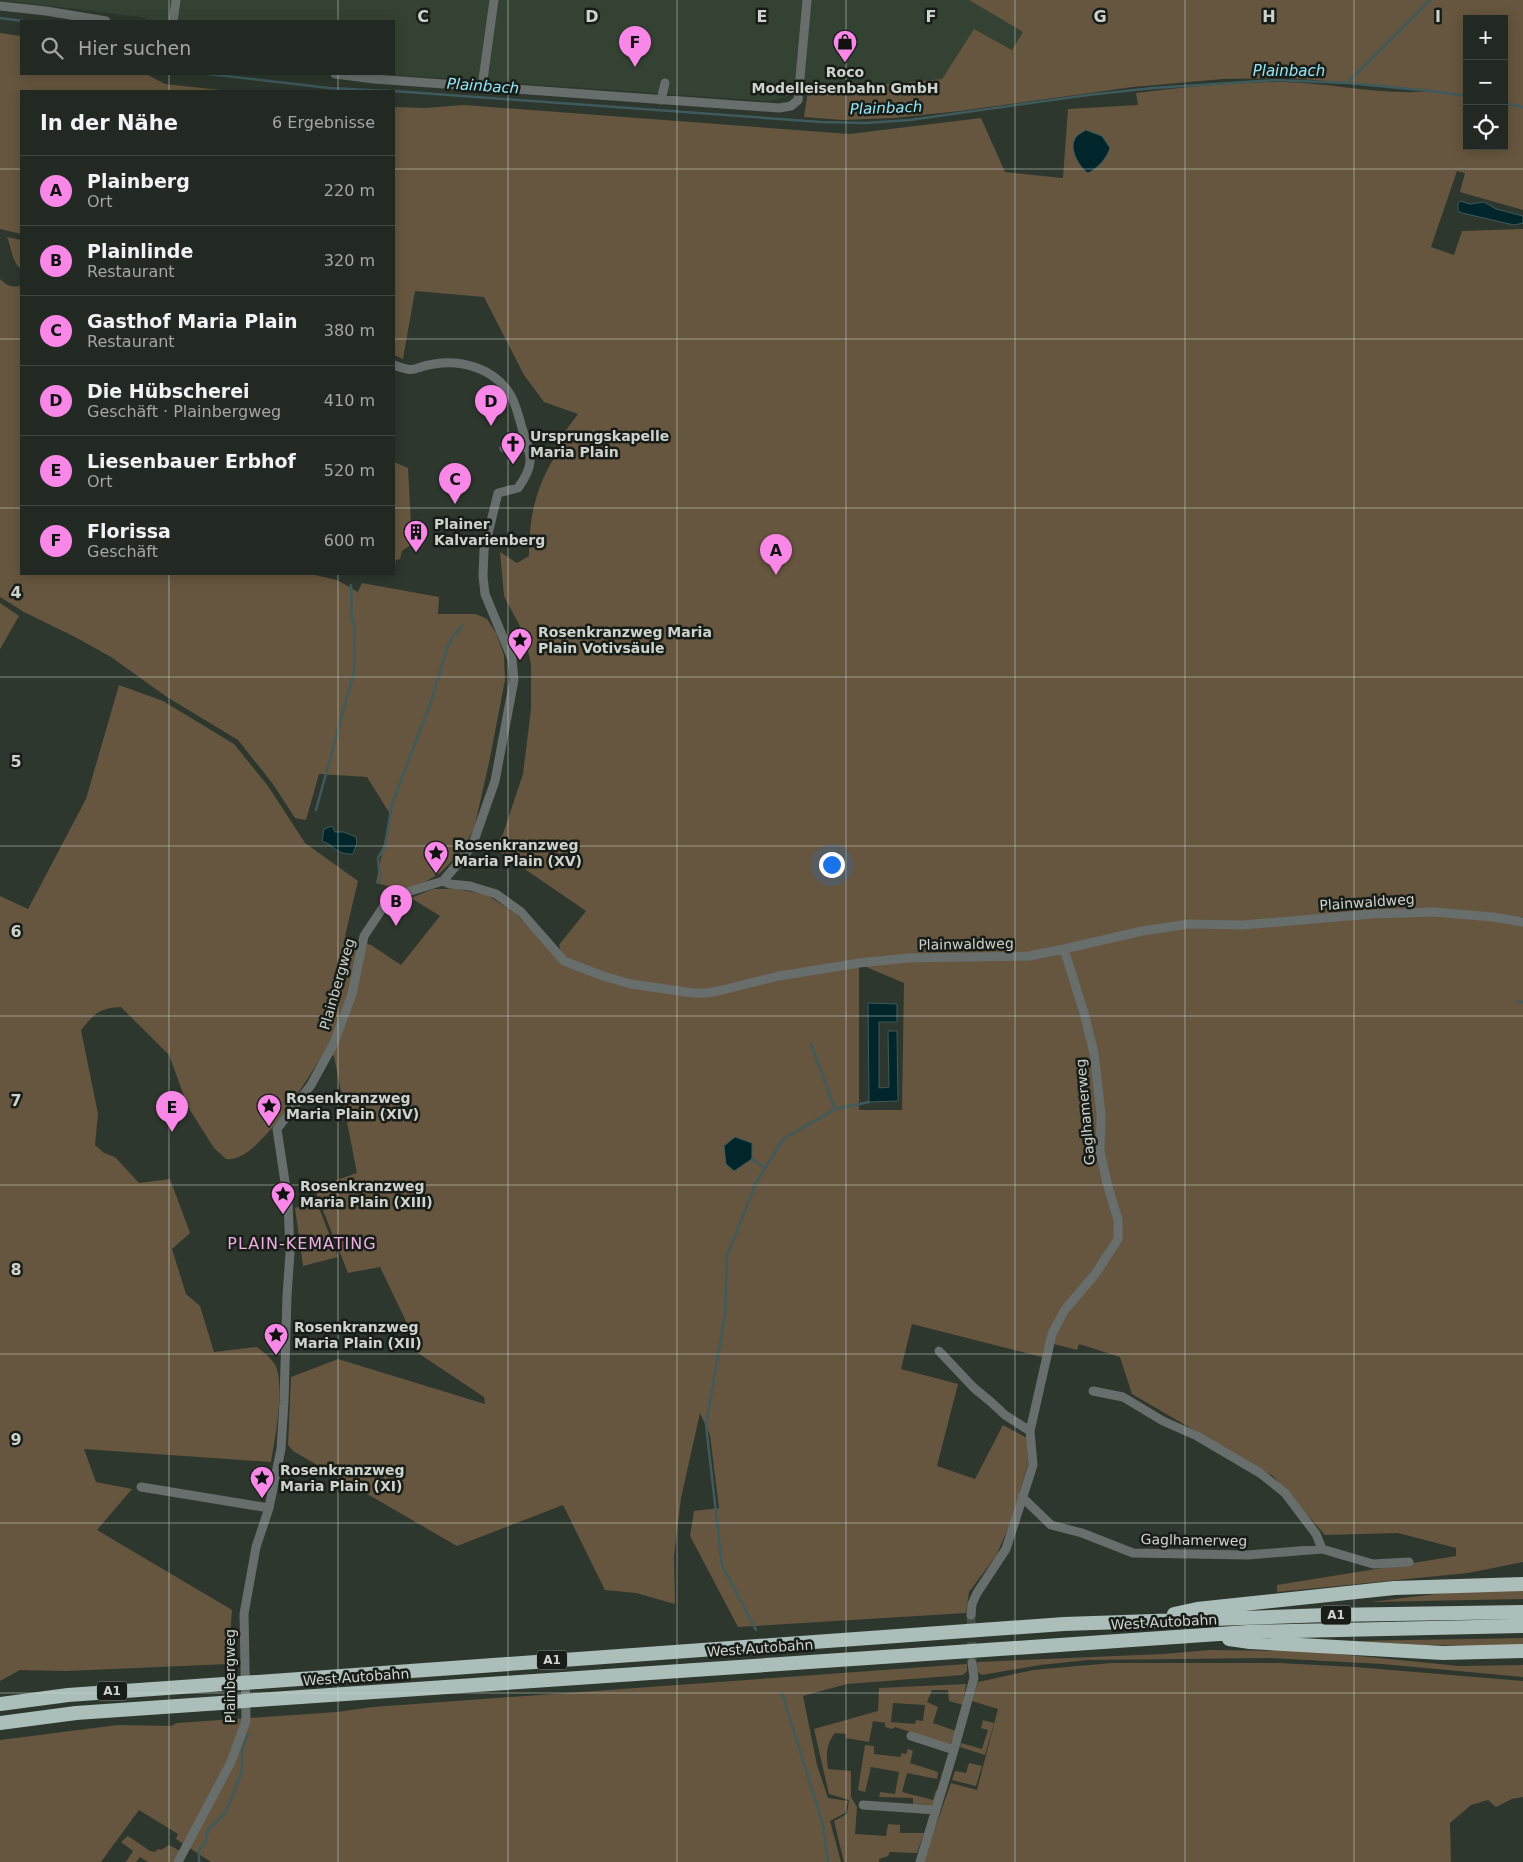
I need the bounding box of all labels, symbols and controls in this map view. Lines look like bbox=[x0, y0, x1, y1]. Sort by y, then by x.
text: C bbox=[417, 7, 429, 26]
text: D bbox=[585, 7, 599, 26]
text: E bbox=[757, 7, 767, 26]
text: F bbox=[926, 7, 936, 26]
text: G bbox=[1093, 7, 1107, 26]
text: H bbox=[1262, 7, 1276, 26]
text: I bbox=[1435, 7, 1441, 26]
map controls bbox=[1463, 15, 1508, 150]
button: + bbox=[1463, 15, 1508, 60]
search box bbox=[20, 20, 395, 75]
pin: F bbox=[619, 26, 651, 67]
shop icon: Roco Modelleisenbahn GmbH bbox=[832, 29, 858, 63]
icon: search bbox=[38, 34, 66, 62]
text: Hier suchen bbox=[78, 37, 191, 59]
button: − bbox=[1463, 60, 1508, 105]
water label: Plainbach bbox=[1253, 62, 1325, 80]
place label: Roco Modelleisenbahn GmbH bbox=[752, 64, 938, 96]
water label: Plainbach bbox=[446, 74, 520, 98]
water label: Plainbach bbox=[849, 98, 923, 118]
button: locate bbox=[1463, 105, 1508, 150]
text: In der Nähe bbox=[40, 111, 178, 135]
text: 6 Ergebnisse bbox=[272, 113, 375, 132]
text: Plainberg bbox=[87, 170, 190, 192]
text: A bbox=[50, 181, 62, 200]
text: 220 m bbox=[324, 181, 375, 200]
text: Ort bbox=[87, 192, 112, 211]
text: Plainlinde bbox=[87, 240, 193, 262]
text: B bbox=[50, 251, 62, 270]
text: 320 m bbox=[324, 251, 375, 270]
text: Restaurant bbox=[87, 262, 175, 281]
text: Gasthof Maria Plain bbox=[87, 310, 298, 332]
text: C bbox=[50, 321, 62, 340]
text: 380 m bbox=[324, 321, 375, 340]
text: Restaurant bbox=[87, 332, 175, 351]
text: Die Hübscherei bbox=[87, 380, 250, 402]
pin: D bbox=[475, 385, 507, 426]
text: D bbox=[49, 391, 63, 410]
text: 410 m bbox=[324, 391, 375, 410]
text: Geschäft · Plainbergweg bbox=[87, 402, 281, 421]
place label: Ursprungskapelle Maria Plain bbox=[530, 428, 669, 460]
church icon: Ursprungskapelle Maria Plain bbox=[500, 431, 526, 465]
text: Liesenbauer Erbhof bbox=[87, 450, 296, 472]
text: E bbox=[51, 461, 61, 480]
text: 520 m bbox=[324, 461, 375, 480]
pin: C bbox=[439, 463, 471, 504]
text: Ort bbox=[87, 472, 112, 491]
place label: Plainer Kalvarienberg bbox=[434, 516, 545, 548]
building icon: Plainer Kalvarienberg bbox=[403, 519, 429, 553]
text: Florissa bbox=[87, 520, 171, 542]
text: F bbox=[51, 531, 61, 550]
text: 600 m bbox=[324, 531, 375, 550]
pin: A bbox=[760, 534, 792, 575]
text: Geschäft bbox=[87, 542, 158, 561]
text: 4 bbox=[10, 583, 22, 602]
place label: Rosenkranzweg Maria Plain Votivsäule bbox=[538, 624, 712, 656]
place icon: Rosenkranzweg Maria Plain Votivsäule bbox=[507, 627, 533, 661]
text: 5 bbox=[10, 752, 22, 771]
place label: Rosenkranzweg Maria Plain (XV) bbox=[454, 837, 582, 869]
place icon: Rosenkranzweg Maria Plain (XV) bbox=[423, 840, 449, 874]
your location bbox=[819, 852, 845, 878]
pin: B bbox=[380, 885, 412, 926]
street label: Plainwaldweg bbox=[1319, 891, 1415, 913]
text: 6 bbox=[10, 922, 22, 941]
street label: Plainwaldweg bbox=[918, 935, 1014, 953]
street label: Plainbergweg bbox=[316, 936, 358, 1032]
street label: Gaglhamerweg bbox=[1072, 1058, 1098, 1166]
place label: Rosenkranzweg Maria Plain (XIV) bbox=[286, 1090, 419, 1122]
text: 7 bbox=[10, 1091, 22, 1110]
pin: E bbox=[156, 1091, 188, 1132]
place icon: Rosenkranzweg Maria Plain (XIV) bbox=[256, 1093, 282, 1127]
place label: Rosenkranzweg Maria Plain (XIII) bbox=[300, 1178, 433, 1210]
place icon: Rosenkranzweg Maria Plain (XIII) bbox=[270, 1181, 296, 1215]
district label: PLAIN-KEMATING bbox=[227, 1234, 377, 1253]
text: 8 bbox=[10, 1260, 22, 1279]
place label: Rosenkranzweg Maria Plain (XII) bbox=[294, 1319, 422, 1351]
place icon: Rosenkranzweg Maria Plain (XII) bbox=[263, 1322, 289, 1356]
text: 9 bbox=[10, 1430, 22, 1449]
place label: Rosenkranzweg Maria Plain (XI) bbox=[280, 1462, 404, 1494]
place icon: Rosenkranzweg Maria Plain (XI) bbox=[249, 1465, 275, 1499]
street label: Gaglhamerweg bbox=[1141, 1531, 1247, 1549]
road number: A1 bbox=[1321, 1606, 1351, 1624]
street label: West Autobahn bbox=[1110, 1611, 1218, 1633]
street label: Plainbergweg bbox=[222, 1629, 238, 1723]
street label: West Autobahn bbox=[706, 1636, 814, 1660]
road number: A1 bbox=[537, 1650, 567, 1670]
street label: West Autobahn bbox=[302, 1665, 410, 1689]
road number: A1 bbox=[97, 1682, 127, 1700]

